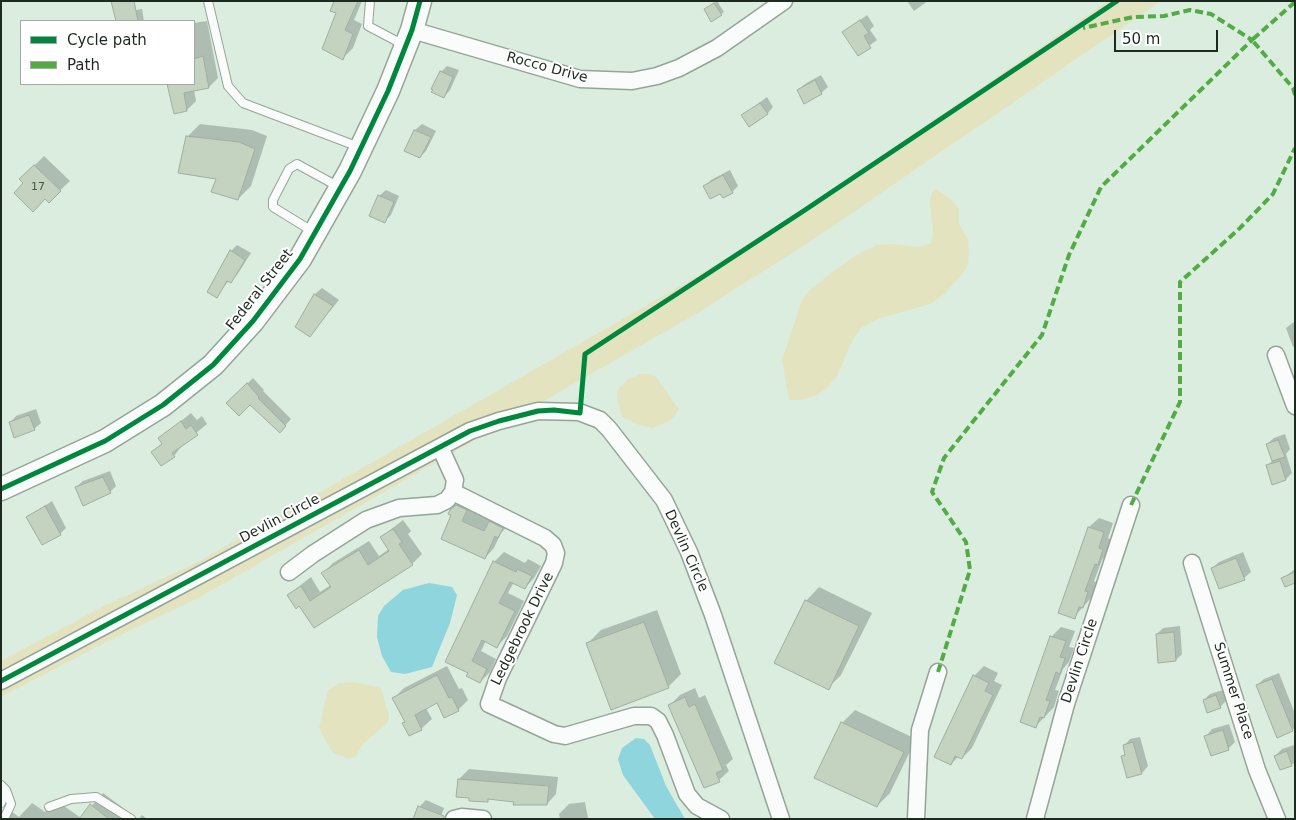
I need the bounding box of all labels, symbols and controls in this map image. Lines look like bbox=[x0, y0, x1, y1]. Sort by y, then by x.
legend bbox=[20, 20, 195, 85]
scale bar bbox=[1116, 20, 1220, 52]
text: 50 m bbox=[1122, 30, 1160, 48]
text: Cycle path bbox=[67, 31, 147, 49]
street label: Rocco Drive bbox=[505, 49, 589, 87]
text: Path bbox=[67, 56, 100, 74]
house number: 17 bbox=[31, 180, 45, 194]
street label: Federal Street bbox=[223, 246, 297, 334]
street label: Devlin Circle bbox=[237, 491, 323, 547]
street label: Devlin Circle bbox=[660, 507, 712, 595]
street label: Ledgebrook Drive bbox=[488, 570, 558, 688]
street label: Devlin Circle bbox=[1058, 617, 1102, 705]
street label: Summer Place bbox=[1209, 640, 1257, 742]

